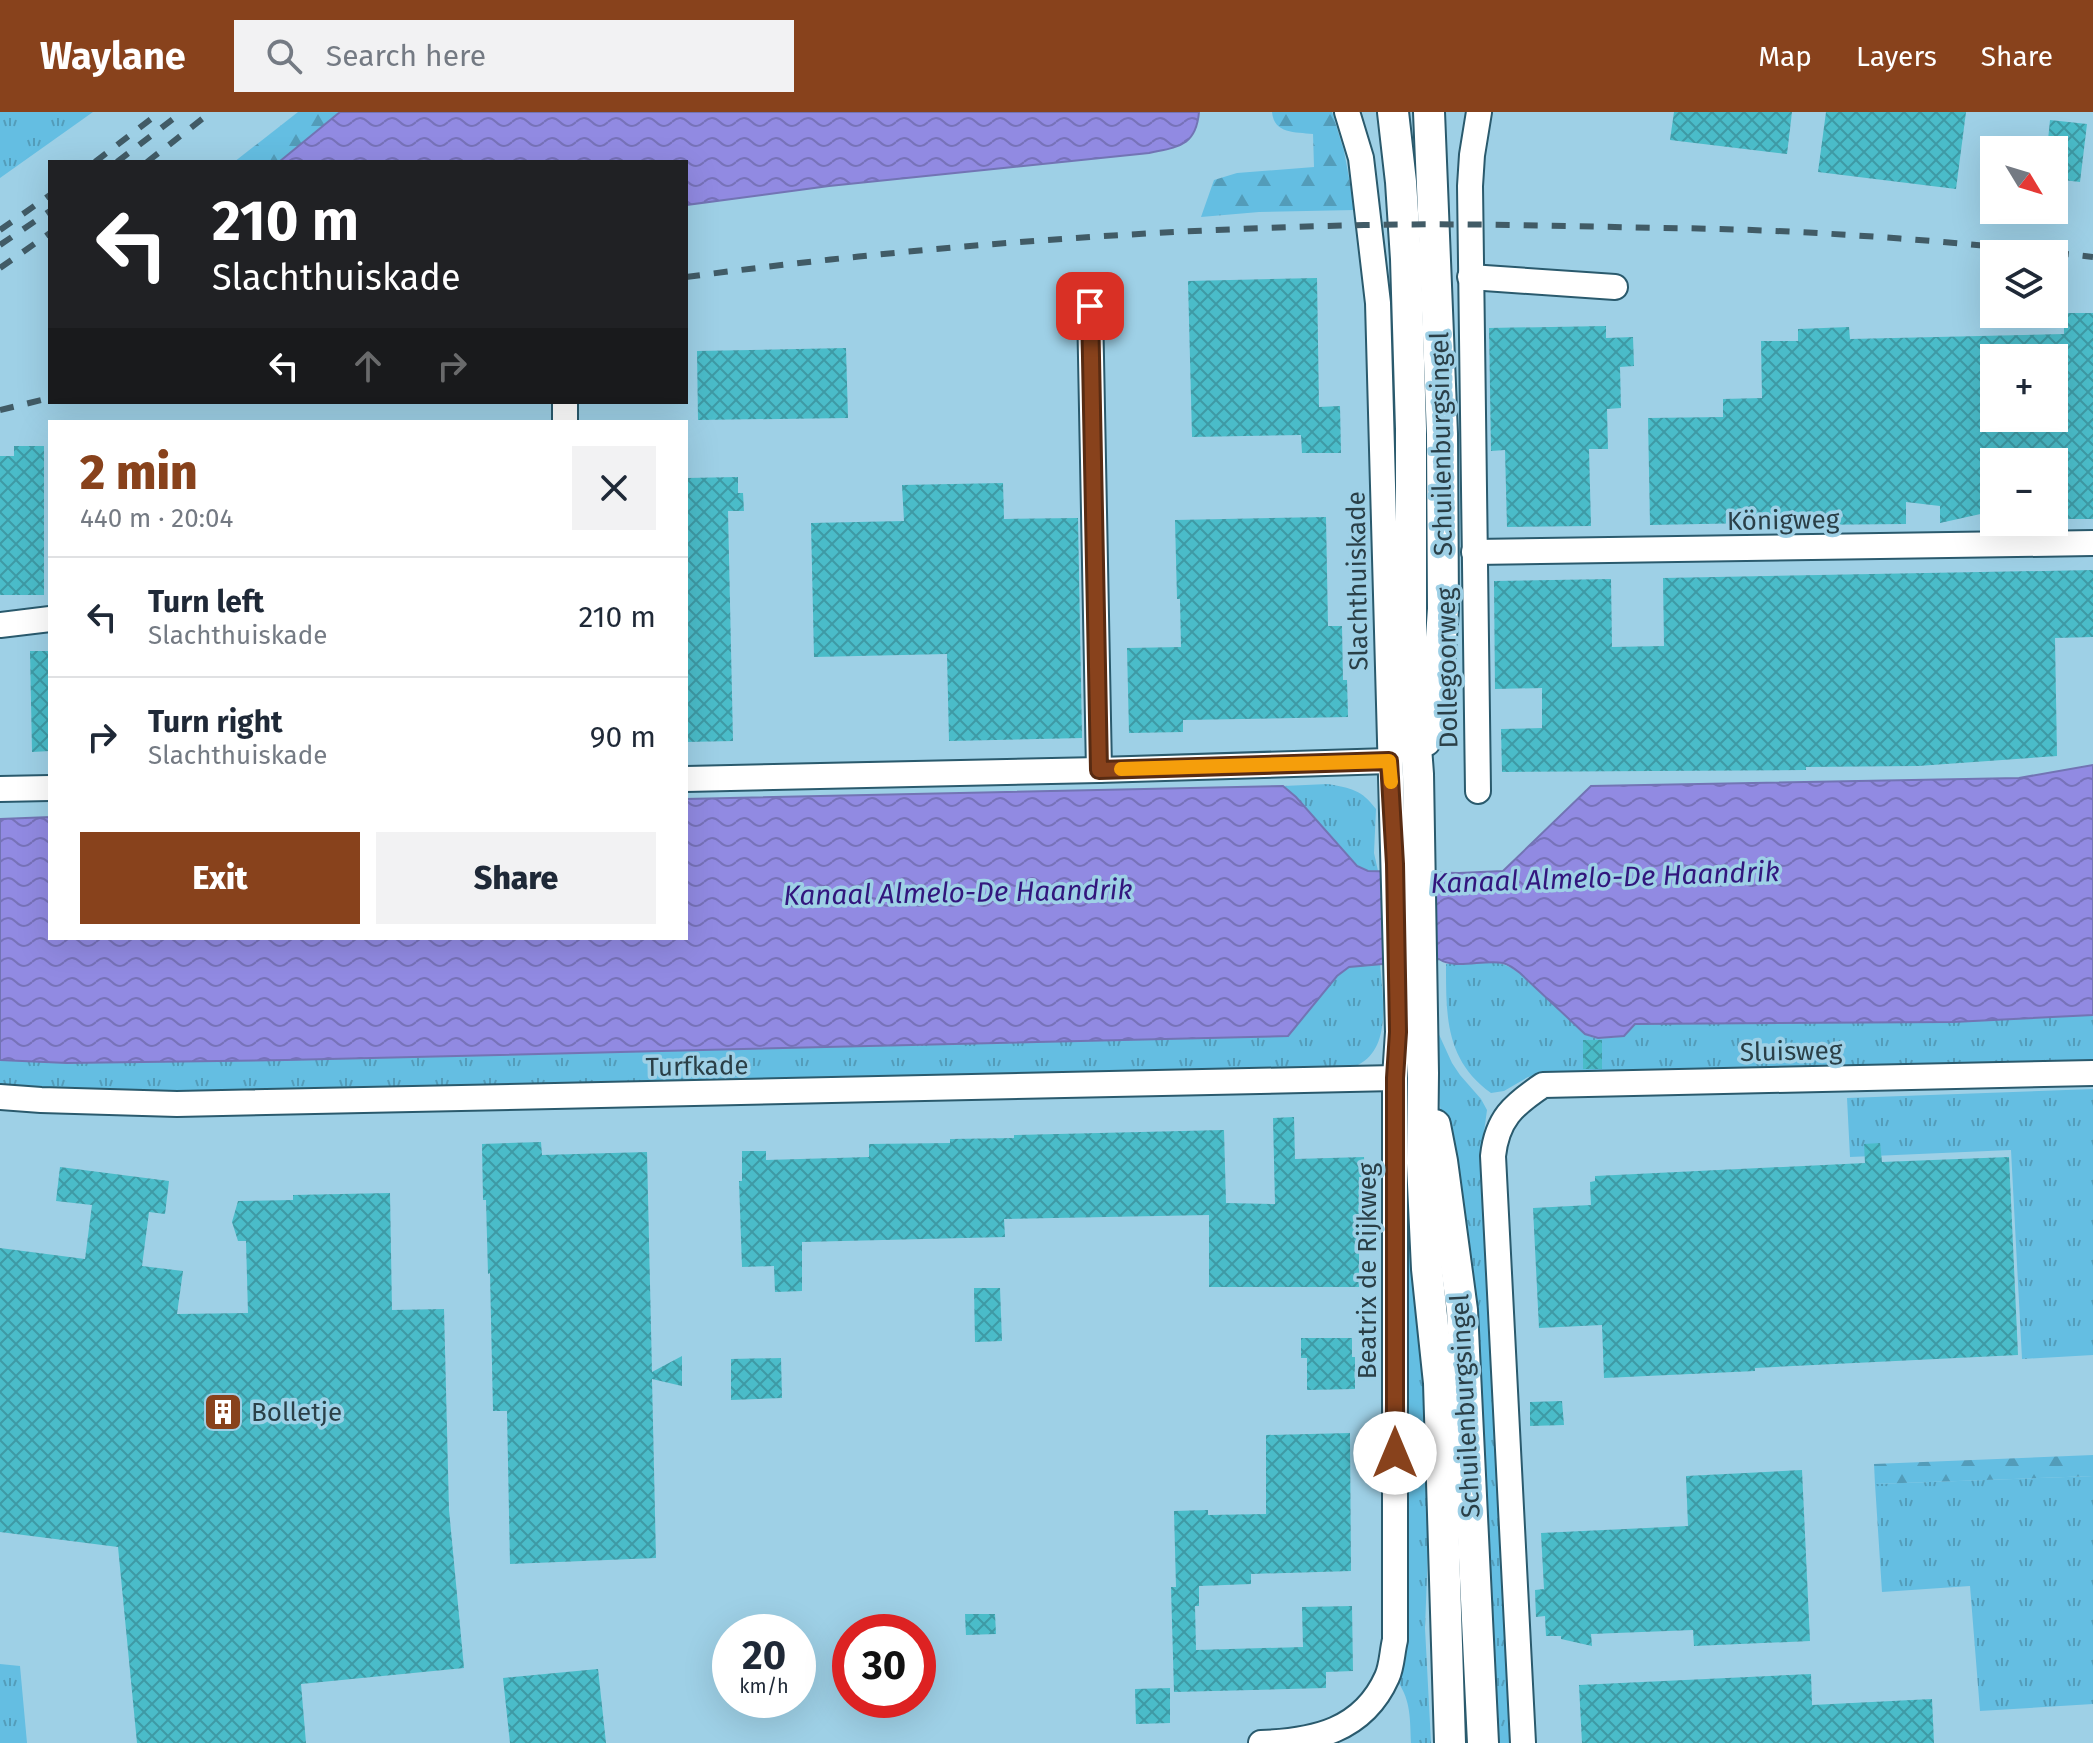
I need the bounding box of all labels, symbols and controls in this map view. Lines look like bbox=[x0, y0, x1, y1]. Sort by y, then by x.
search box bbox=[234, 20, 794, 92]
text: Waylane bbox=[40, 33, 186, 79]
icon: search bbox=[262, 34, 306, 78]
text: Search here bbox=[326, 38, 486, 74]
text: Map bbox=[1758, 40, 1812, 73]
text: Layers bbox=[1856, 40, 1937, 73]
text: Share bbox=[1981, 40, 2053, 73]
north arrow bbox=[1980, 136, 2068, 224]
map controls bbox=[1980, 136, 2068, 536]
text: 210 m bbox=[212, 188, 359, 255]
icon: left bbox=[80, 192, 184, 296]
button: layers bbox=[1980, 240, 2068, 328]
text: Slachthuiskade bbox=[212, 256, 461, 300]
pin bbox=[1056, 272, 1124, 340]
icon: arrive bbox=[1068, 284, 1112, 328]
street label: Schuilenburgsingel bbox=[1424, 331, 1459, 556]
icon: left bbox=[262, 344, 306, 388]
icon: ahead bbox=[346, 344, 390, 388]
icon: right bbox=[430, 344, 474, 388]
button: + bbox=[1980, 344, 2068, 432]
text: 2 min bbox=[80, 444, 198, 502]
button: close bbox=[572, 446, 656, 530]
button: − bbox=[1980, 448, 2068, 536]
street label: Slachthuiskade bbox=[1340, 491, 1375, 671]
text: 440 m · 20:04 bbox=[80, 503, 233, 534]
street label: Königweg bbox=[1726, 504, 1840, 537]
text: Turn left bbox=[148, 584, 264, 620]
street label: Dollegoorweg bbox=[1431, 587, 1464, 749]
icon: left bbox=[80, 595, 124, 639]
text: 210 m bbox=[579, 599, 656, 635]
text: Slachthuiskade bbox=[148, 620, 327, 651]
text: Turn right bbox=[148, 704, 283, 740]
icon: right bbox=[80, 715, 124, 759]
text: 90 m bbox=[590, 719, 656, 755]
text: Slachthuiskade bbox=[148, 740, 327, 771]
button: Exit bbox=[80, 832, 360, 924]
button: Share bbox=[376, 832, 656, 924]
water label: Kanaal Almelo-De Haandrik bbox=[1430, 855, 1780, 900]
water label: Kanaal Almelo-De Haandrik bbox=[783, 873, 1133, 912]
street label: Sluisweg bbox=[1739, 1035, 1843, 1068]
street label: Turfkade bbox=[645, 1050, 749, 1083]
street label: Beatrix de Rijkweg bbox=[1352, 1162, 1383, 1379]
street label: Schuilenburgsingel bbox=[1444, 1293, 1487, 1519]
building icon: Bolletje bbox=[202, 1391, 244, 1433]
place label: Bolletje bbox=[251, 1397, 342, 1428]
position arrow bbox=[1353, 1411, 1437, 1495]
speed limit sign: 30 bbox=[832, 1614, 936, 1718]
text: 20 bbox=[742, 1632, 786, 1680]
text: km/h bbox=[739, 1674, 789, 1698]

